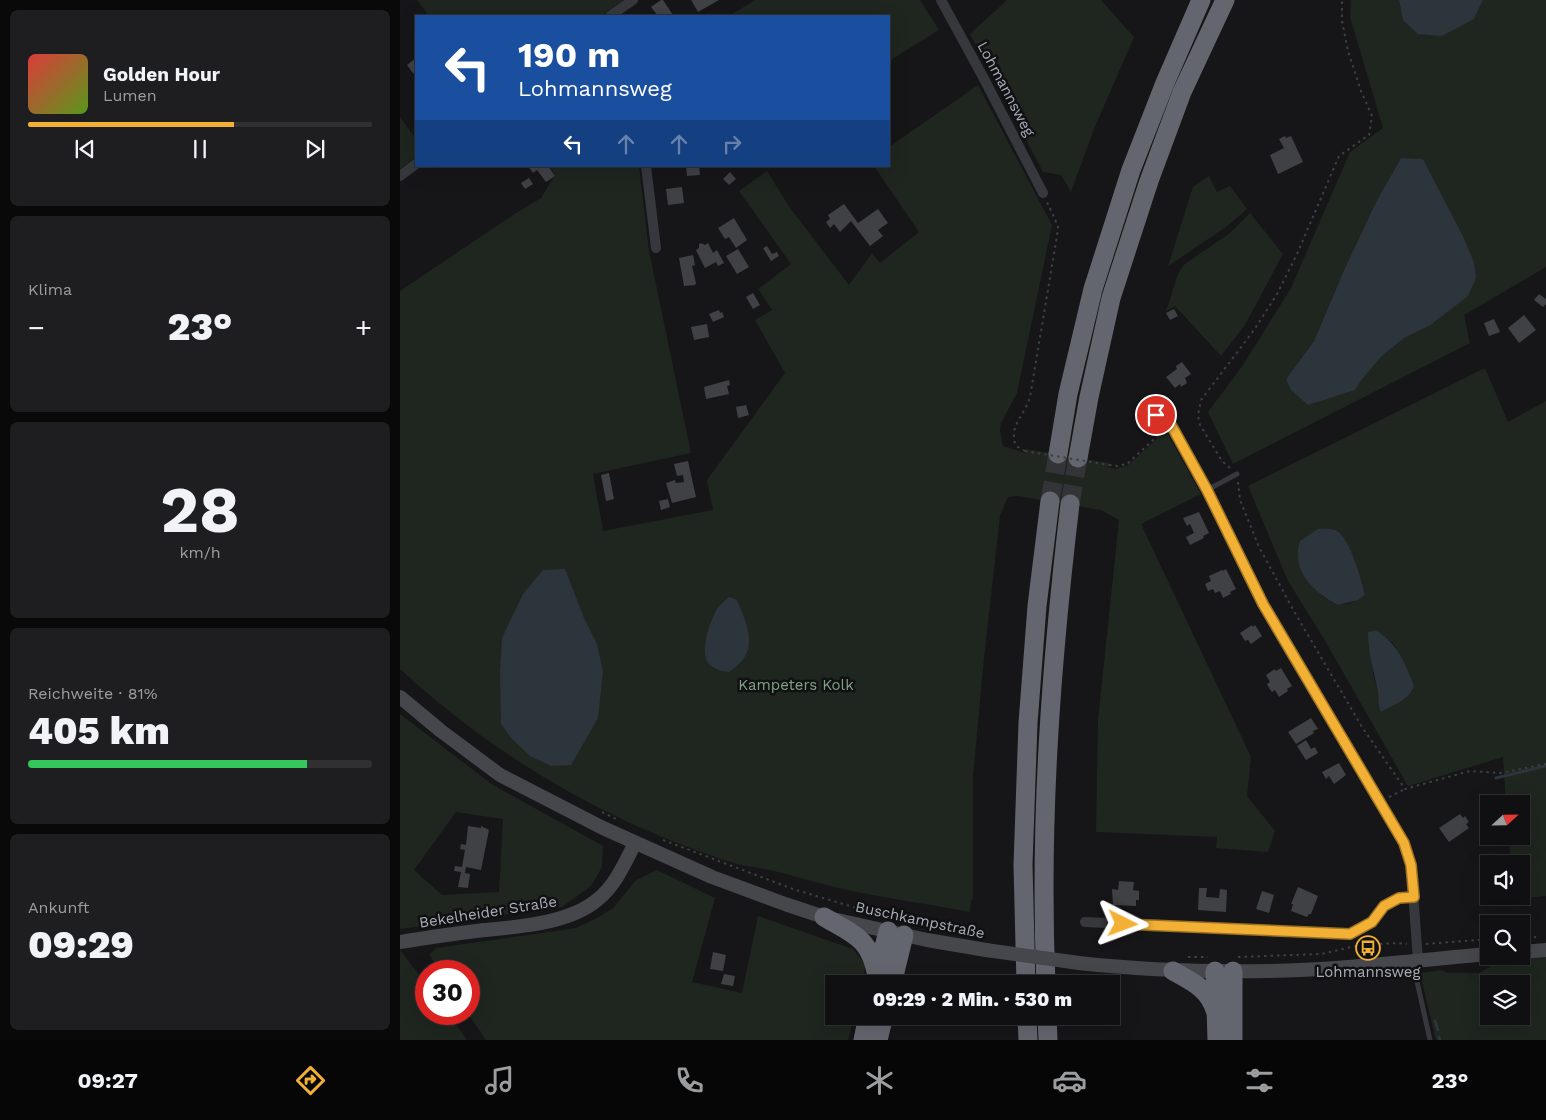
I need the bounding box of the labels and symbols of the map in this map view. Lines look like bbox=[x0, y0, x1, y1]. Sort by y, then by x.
street label: Lohmannsweg bbox=[973, 39, 1039, 139]
pin bbox=[1135, 394, 1177, 436]
park label: Kampeters Kolk bbox=[738, 676, 854, 694]
north arrow bbox=[1480, 795, 1530, 845]
street label: Bekelheider Straße bbox=[418, 892, 558, 932]
position arrow bbox=[1096, 897, 1148, 949]
street label: Buschkampstraße bbox=[854, 898, 986, 942]
bus stop icon: Lohmannsweg bbox=[1355, 935, 1381, 961]
speed limit sign: 30 bbox=[415, 960, 480, 1025]
place label: Lohmannsweg bbox=[1316, 963, 1420, 981]

